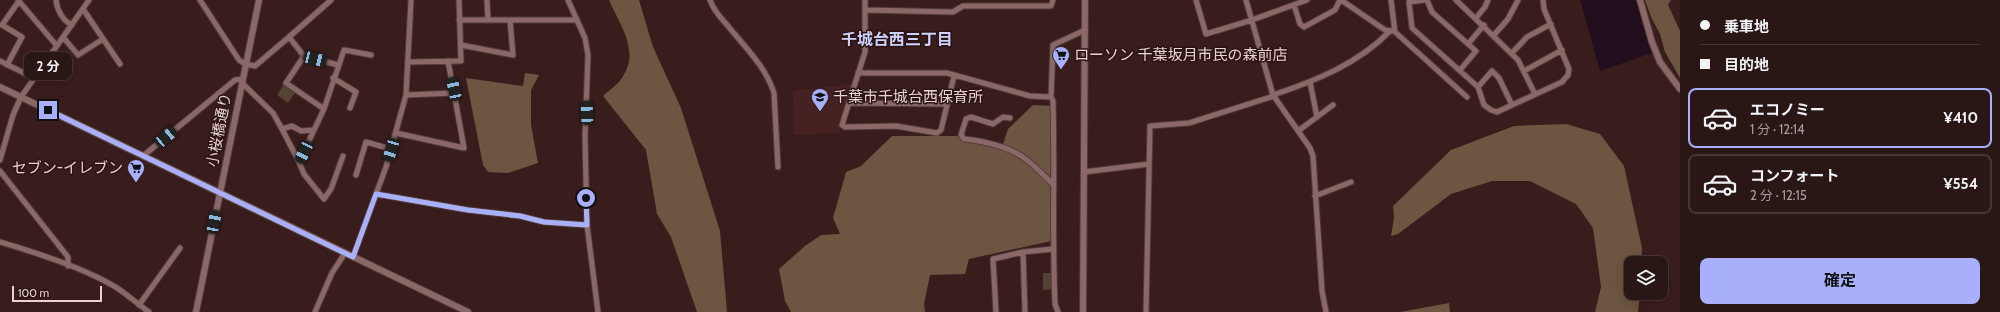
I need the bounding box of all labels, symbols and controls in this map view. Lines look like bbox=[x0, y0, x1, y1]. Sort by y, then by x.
text: 乗車地 bbox=[1724, 18, 1769, 36]
district label: 千城台西三丁目 bbox=[841, 30, 953, 49]
supermarket icon: ローソン 千葉坂月市民の森前店 bbox=[1051, 45, 1071, 70]
place label: ローソン 千葉坂月市民の森前店 bbox=[1074, 46, 1287, 64]
car bbox=[302, 50, 328, 68]
callout: 2 分 bbox=[24, 52, 72, 80]
text: 目的地 bbox=[1724, 56, 1769, 74]
text: 2 分 bbox=[37, 58, 59, 74]
car bbox=[446, 76, 462, 102]
school or university icon: 千葉市千城台西保育所 bbox=[810, 87, 830, 112]
place label: 千葉市千城台西保育所 bbox=[833, 88, 983, 106]
street label: 小桜橋通り bbox=[203, 91, 235, 169]
icon: car bbox=[1702, 100, 1738, 136]
route end bbox=[39, 101, 57, 119]
car bbox=[581, 101, 593, 125]
text: エコノミー bbox=[1750, 101, 1825, 119]
text: ¥410 bbox=[1944, 109, 1978, 127]
text: 1 分 · 12:14 bbox=[1750, 121, 1805, 137]
car bbox=[153, 125, 179, 149]
car bbox=[382, 137, 400, 163]
car bbox=[293, 139, 315, 165]
supermarket icon: セブン-イレブン bbox=[126, 158, 146, 183]
place label: セブン-イレブン bbox=[12, 159, 123, 177]
icon: car bbox=[1702, 166, 1738, 202]
text: コンフォート bbox=[1750, 167, 1840, 185]
text: ¥554 bbox=[1944, 175, 1978, 193]
text: 2 分 · 12:15 bbox=[1750, 187, 1807, 203]
route start bbox=[577, 189, 595, 207]
car bbox=[206, 209, 222, 235]
map controls bbox=[1624, 256, 1668, 300]
button: layers bbox=[1624, 256, 1668, 300]
button: 確定 bbox=[1700, 258, 1980, 304]
scale bar bbox=[12, 284, 102, 303]
text: 100 m bbox=[18, 286, 49, 300]

